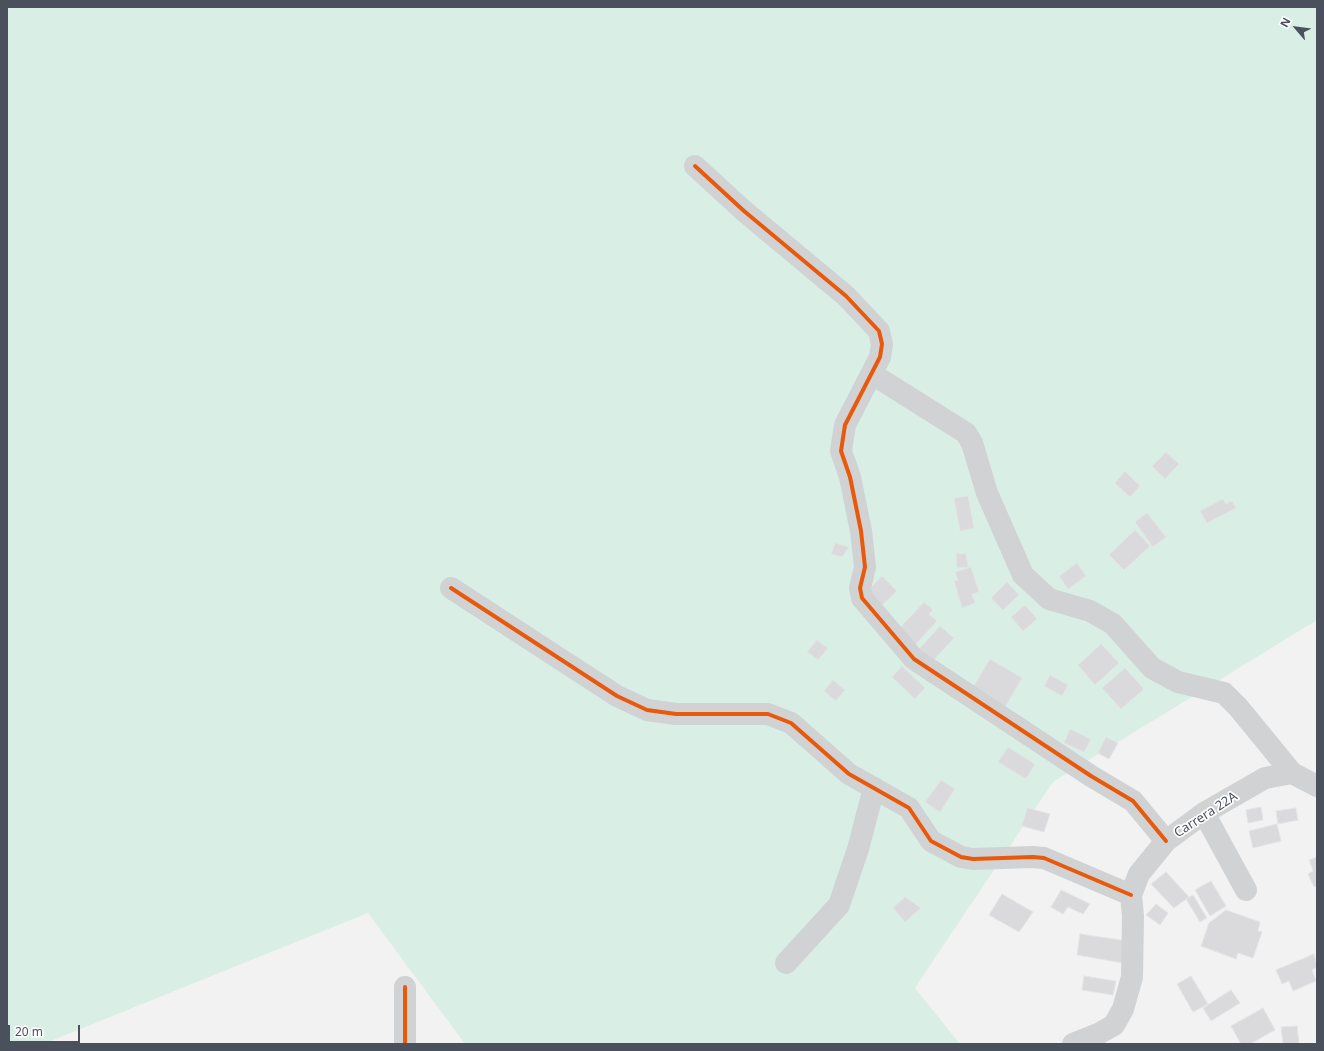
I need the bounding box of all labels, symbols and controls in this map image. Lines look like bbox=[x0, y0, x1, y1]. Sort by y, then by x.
north arrow bbox=[1276, 8, 1316, 48]
text: N bbox=[1276, 15, 1294, 30]
street label: Carrera 22A bbox=[1171, 789, 1241, 841]
scale bar bbox=[10, 1017, 82, 1043]
text: 20 m bbox=[15, 1023, 43, 1040]

